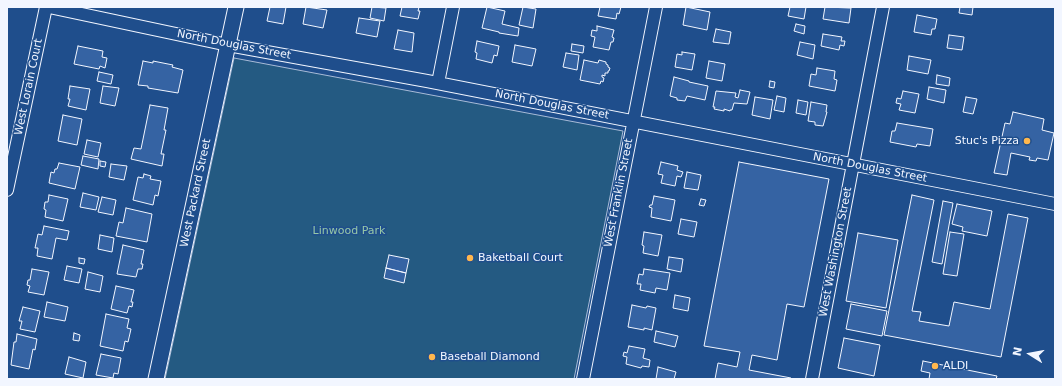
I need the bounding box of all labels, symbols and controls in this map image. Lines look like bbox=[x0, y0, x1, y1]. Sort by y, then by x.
street label: North Douglas Street bbox=[176, 27, 292, 63]
street label: West Lorain Court bbox=[12, 38, 46, 136]
street label: North Douglas Street bbox=[494, 87, 610, 123]
place label: Stuc's Pizza bbox=[955, 134, 1019, 148]
marker: Stuc's Pizza bbox=[1022, 136, 1032, 146]
street label: West Franklin Street bbox=[602, 137, 636, 249]
street label: West Packard Street bbox=[178, 138, 214, 248]
street label: North Douglas Street bbox=[812, 150, 928, 186]
street label: West Washington Street bbox=[817, 186, 855, 318]
park label: Linwood Park bbox=[313, 224, 385, 238]
place label: Baketball Court bbox=[478, 251, 563, 265]
marker: Baketball Court bbox=[465, 253, 475, 263]
north arrow bbox=[1010, 334, 1050, 374]
text: N bbox=[1010, 346, 1025, 357]
place label: Baseball Diamond bbox=[440, 350, 540, 364]
marker: Baseball Diamond bbox=[427, 352, 437, 362]
place label: ALDI bbox=[943, 359, 968, 373]
marker: ALDI bbox=[930, 361, 940, 371]

